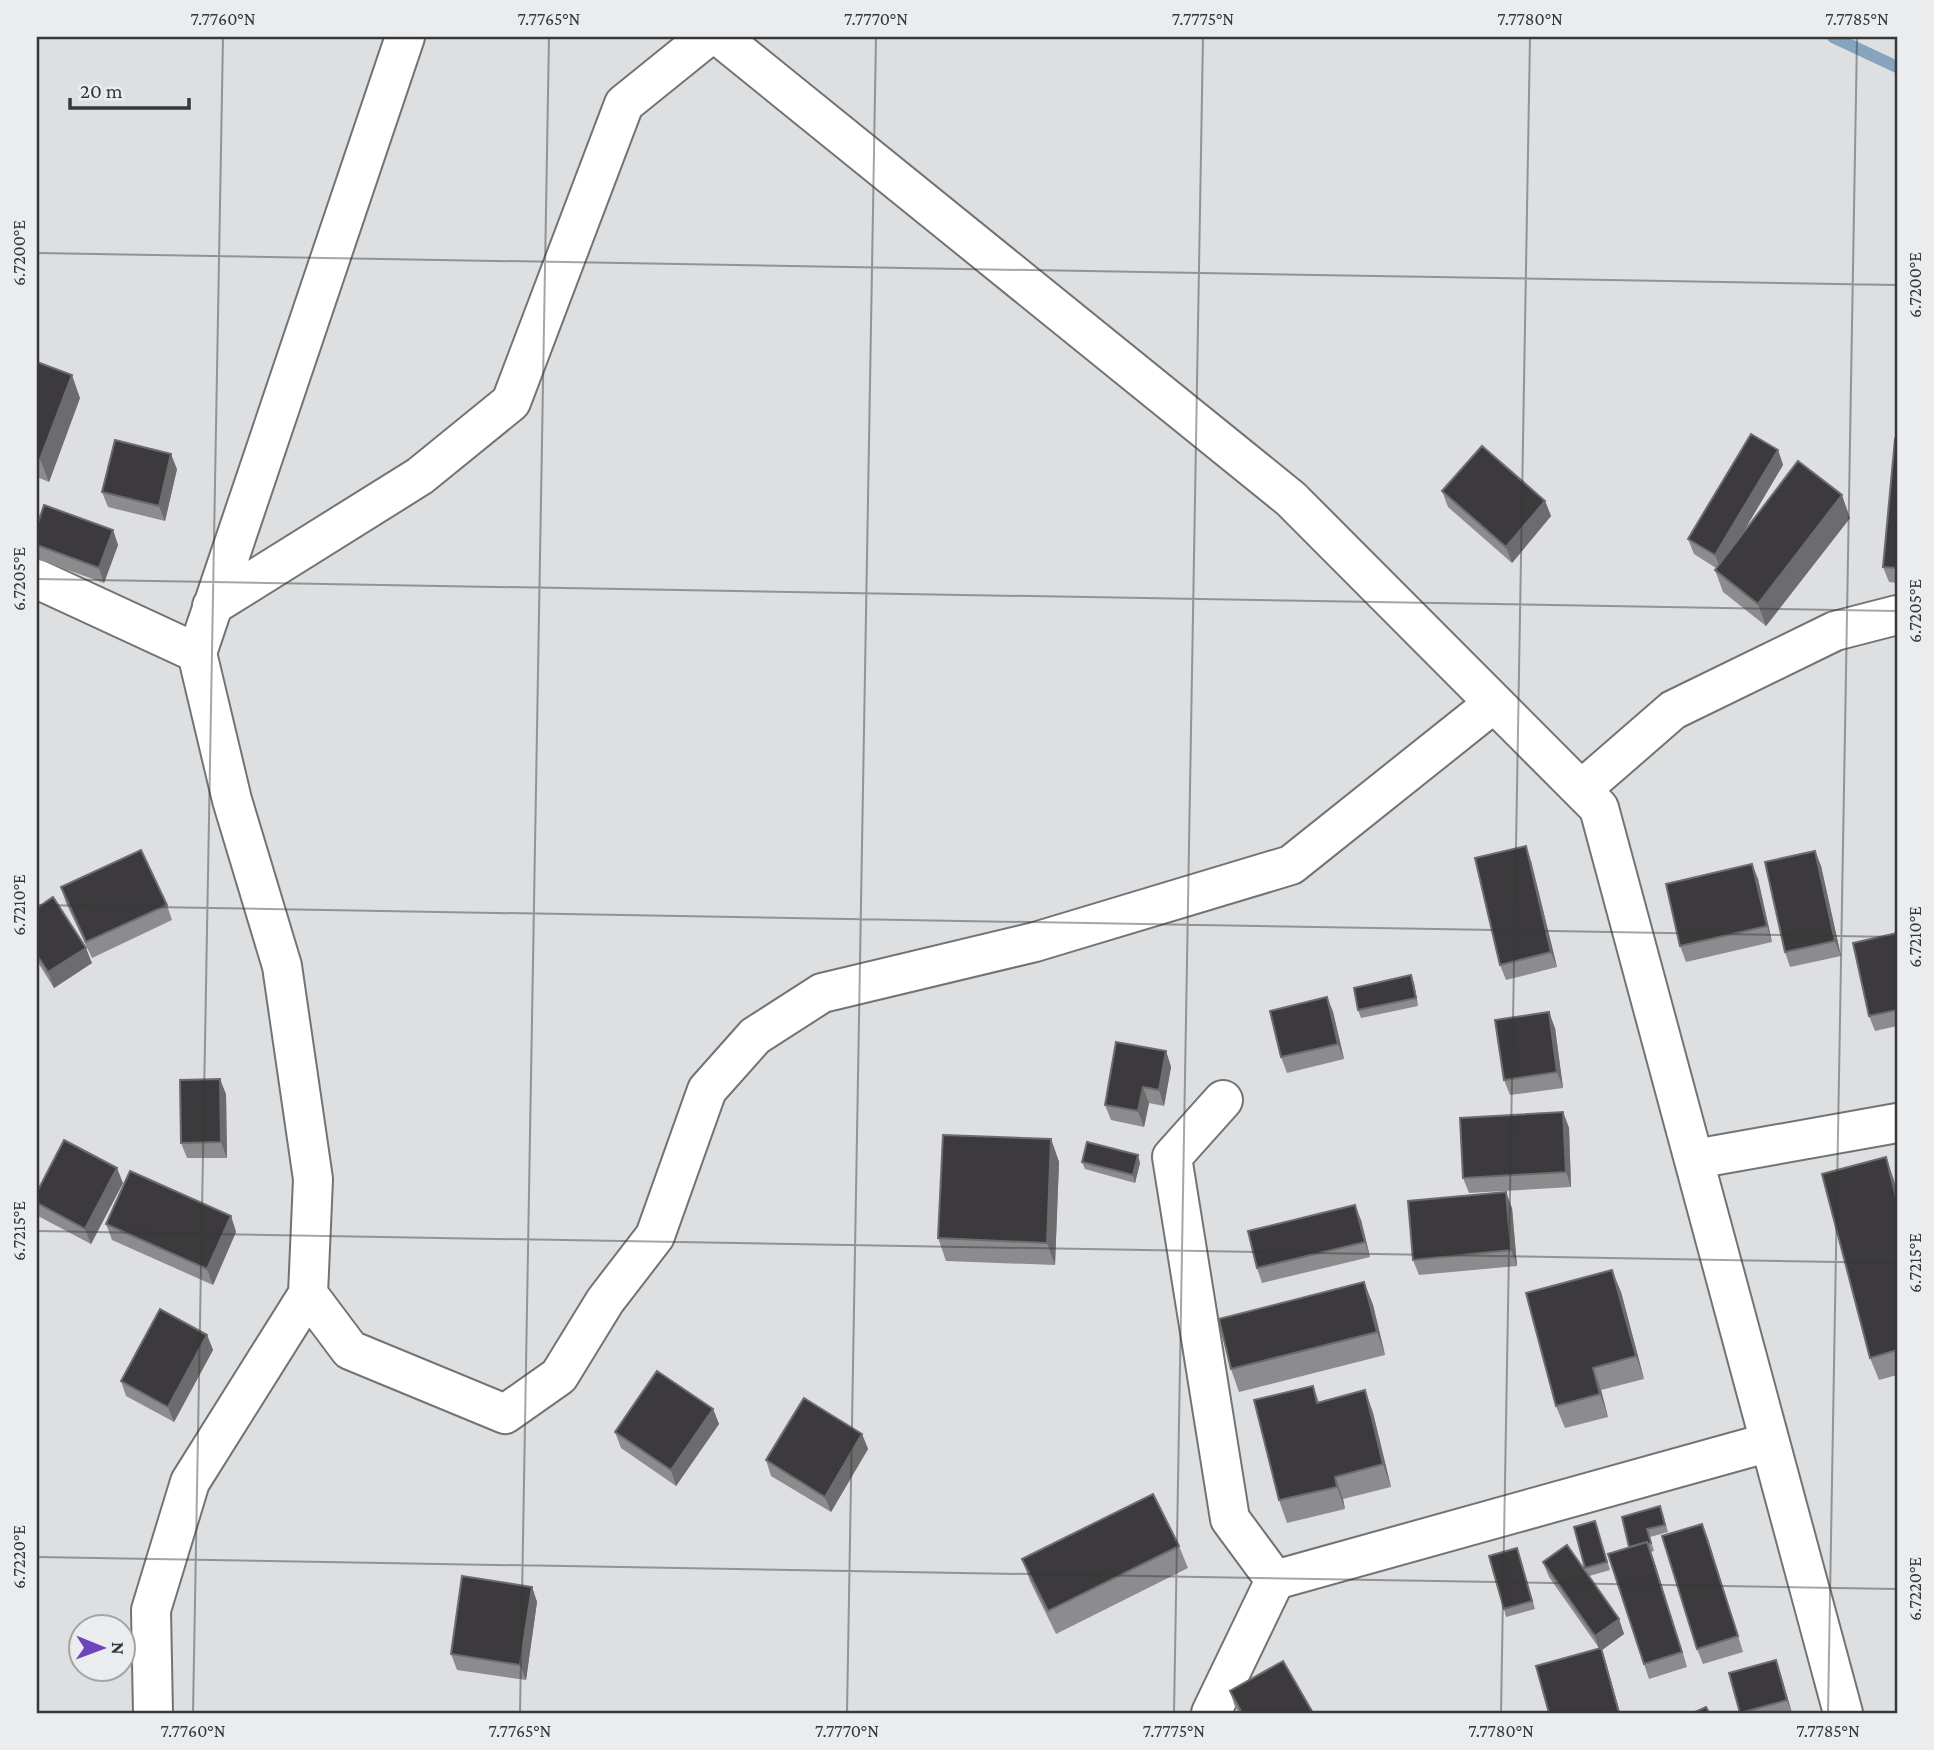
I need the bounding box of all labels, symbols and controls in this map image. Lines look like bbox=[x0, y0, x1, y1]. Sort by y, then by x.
text: 7.7760°N bbox=[190, 9, 256, 29]
text: 7.7765°N bbox=[518, 9, 581, 29]
text: 7.7770°N bbox=[844, 9, 908, 29]
text: 7.7775°N bbox=[1172, 9, 1234, 29]
text: 7.7780°N bbox=[1497, 9, 1563, 29]
text: 7.7785°N bbox=[1825, 9, 1889, 29]
scale bar bbox=[70, 66, 189, 110]
text: 20 m bbox=[80, 79, 123, 103]
text: 6.7200°E bbox=[9, 220, 29, 286]
text: 6.7200°E bbox=[1905, 252, 1925, 318]
text: 6.7205°E bbox=[9, 547, 29, 611]
text: 6.7205°E bbox=[1905, 579, 1925, 643]
text: 6.7210°E bbox=[9, 874, 29, 936]
text: 6.7210°E bbox=[1905, 906, 1925, 968]
text: 6.7215°E bbox=[9, 1201, 29, 1261]
text: 6.7215°E bbox=[1905, 1233, 1925, 1293]
text: 6.7220°E bbox=[9, 1525, 29, 1589]
text: 6.7220°E bbox=[1905, 1557, 1925, 1621]
north arrow bbox=[66, 1614, 136, 1684]
text: N bbox=[108, 1642, 129, 1655]
text: 7.7760°N bbox=[160, 1721, 226, 1741]
text: 7.7765°N bbox=[489, 1721, 552, 1741]
text: 7.7770°N bbox=[815, 1721, 879, 1741]
text: 7.7775°N bbox=[1143, 1721, 1205, 1741]
text: 7.7780°N bbox=[1468, 1721, 1534, 1741]
text: 7.7785°N bbox=[1796, 1721, 1860, 1741]

